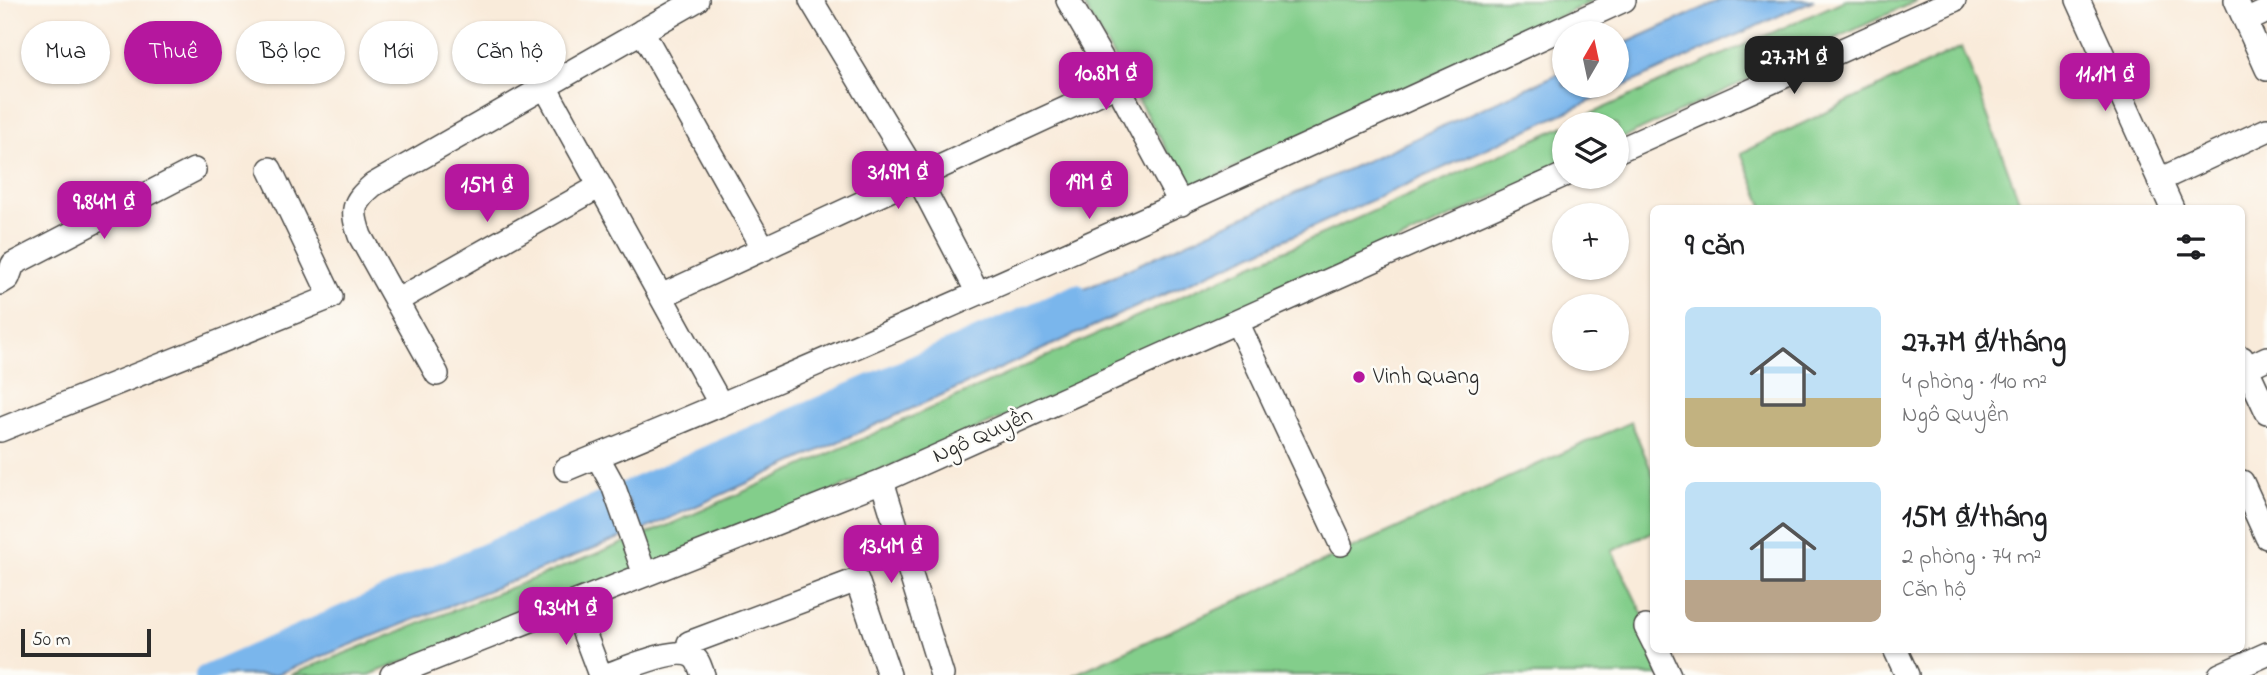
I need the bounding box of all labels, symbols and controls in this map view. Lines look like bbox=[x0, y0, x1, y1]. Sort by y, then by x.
chip: Mua bbox=[21, 21, 110, 84]
chip: Thuê bbox=[124, 21, 222, 84]
chip: Bộ lọc bbox=[236, 21, 345, 84]
chip: Mới bbox=[359, 21, 438, 84]
chip: Căn hộ bbox=[452, 21, 566, 84]
north arrow bbox=[1552, 21, 1629, 98]
map controls bbox=[1552, 21, 1629, 371]
pin: 27.7M ₫ bbox=[1729, 36, 1859, 96]
text: 27.7M ₫ bbox=[1761, 42, 1827, 75]
pin: 10.8M ₫ bbox=[1041, 52, 1171, 112]
pin: 11.1M ₫ bbox=[2040, 54, 2170, 113]
text: 10.8M ₫ bbox=[1075, 58, 1137, 91]
text: 11.1M ₫ bbox=[2076, 59, 2134, 92]
button: layers bbox=[1552, 112, 1629, 189]
pin: 31.9M ₫ bbox=[833, 152, 963, 211]
text: 31.9M ₫ bbox=[868, 157, 928, 190]
pin: 19M ₫ bbox=[1040, 162, 1138, 221]
pin: 15M ₫ bbox=[438, 164, 536, 224]
text: 19M ₫ bbox=[1066, 167, 1112, 200]
text: 15M ₫ bbox=[461, 170, 513, 203]
pin: 9.84M ₫ bbox=[39, 182, 169, 241]
text: 9.84M ₫ bbox=[73, 187, 135, 220]
button: + bbox=[1552, 203, 1629, 280]
text: 9 căn bbox=[1685, 225, 1745, 269]
icon: filters bbox=[2172, 228, 2210, 266]
button: − bbox=[1552, 294, 1629, 371]
text: 27.7M ₫/tháng bbox=[1902, 322, 2066, 366]
icon: home bbox=[1741, 335, 1825, 419]
place label: Vinh Quang bbox=[1372, 361, 1479, 395]
text: 4 phòng · 140 m² bbox=[1902, 366, 2047, 399]
marker: Vinh Quang bbox=[1351, 369, 1367, 385]
street label: Ngô Quyền bbox=[928, 399, 1039, 475]
text: Ngô Quyền bbox=[1902, 399, 2009, 432]
text: 15M ₫/tháng bbox=[1902, 497, 2047, 541]
icon: home bbox=[1741, 510, 1825, 594]
pin: 13.4M ₫ bbox=[826, 526, 956, 585]
text: 13.4M ₫ bbox=[860, 531, 922, 564]
text: 2 phòng · 74 m² bbox=[1902, 541, 2041, 574]
text: Căn hộ bbox=[1902, 574, 1965, 607]
pin: 9.34M ₫ bbox=[501, 588, 631, 647]
text: 9.34M ₫ bbox=[535, 593, 597, 626]
scale bar bbox=[21, 626, 150, 658]
text: 50 m bbox=[32, 627, 71, 654]

